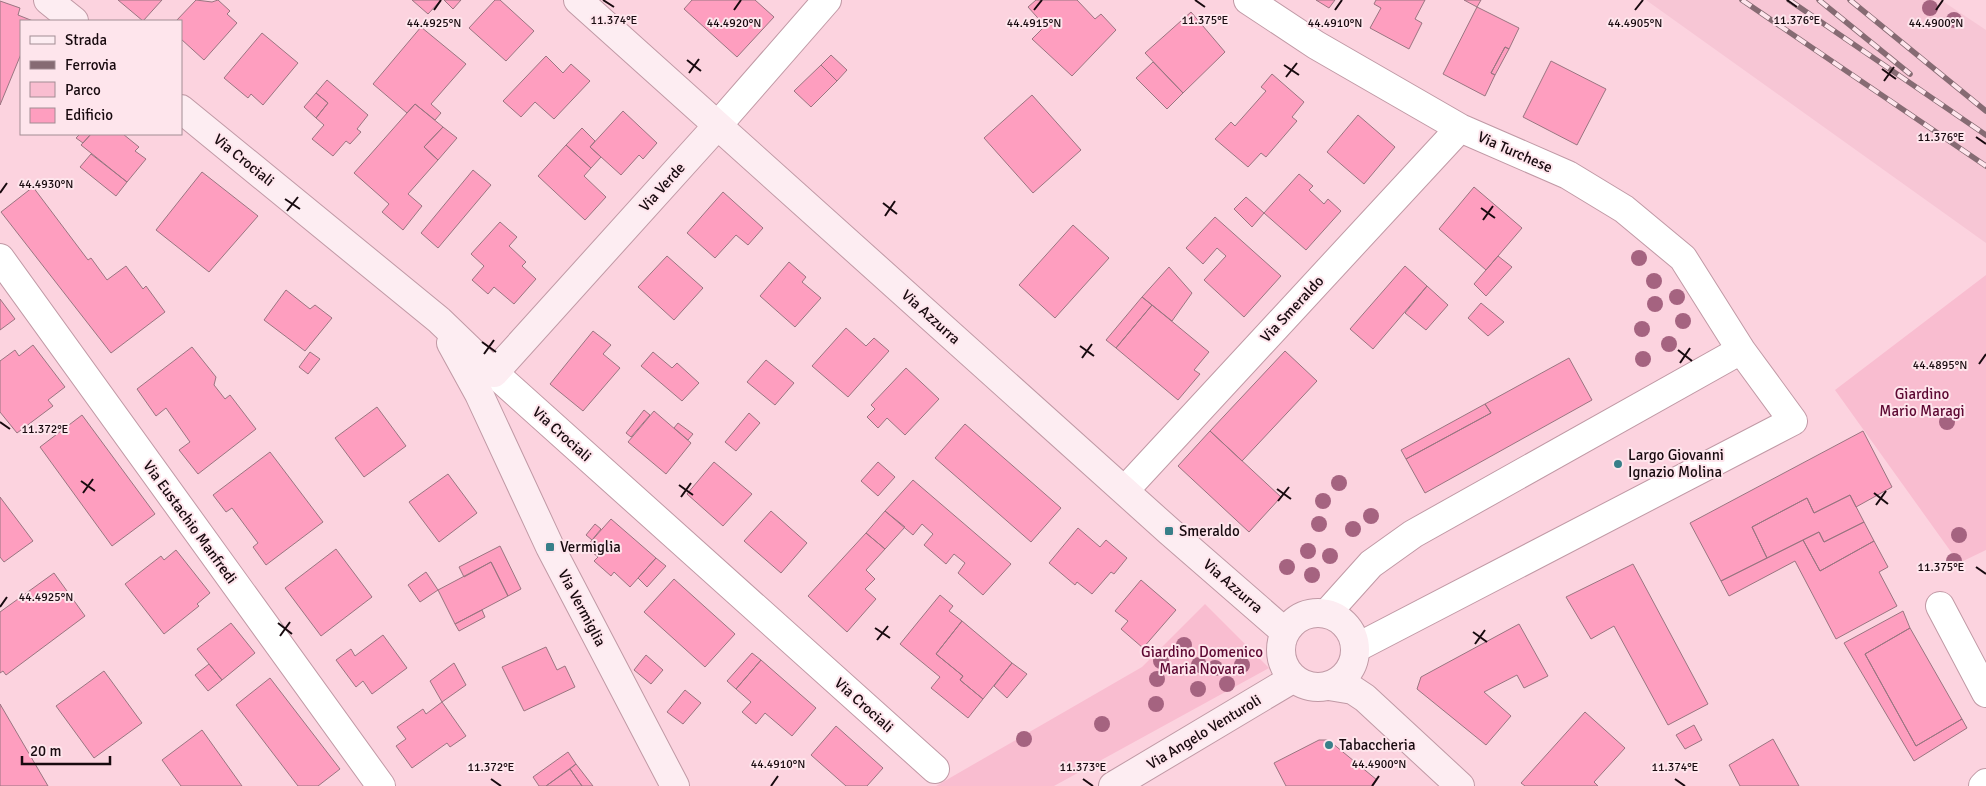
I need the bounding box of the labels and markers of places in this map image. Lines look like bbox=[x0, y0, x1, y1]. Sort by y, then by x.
place label: Largo Giovanni Ignazio Molina bbox=[1628, 446, 1724, 481]
marker: Largo Giovanni Ignazio Molina bbox=[1612, 458, 1624, 470]
place label: Smeraldo bbox=[1179, 522, 1240, 540]
marker: Smeraldo bbox=[1163, 525, 1175, 537]
place label: Vermiglia bbox=[560, 538, 621, 556]
marker: Vermiglia bbox=[544, 541, 556, 553]
place label: Tabaccheria bbox=[1339, 736, 1416, 754]
marker: Tabaccheria bbox=[1323, 739, 1335, 751]

